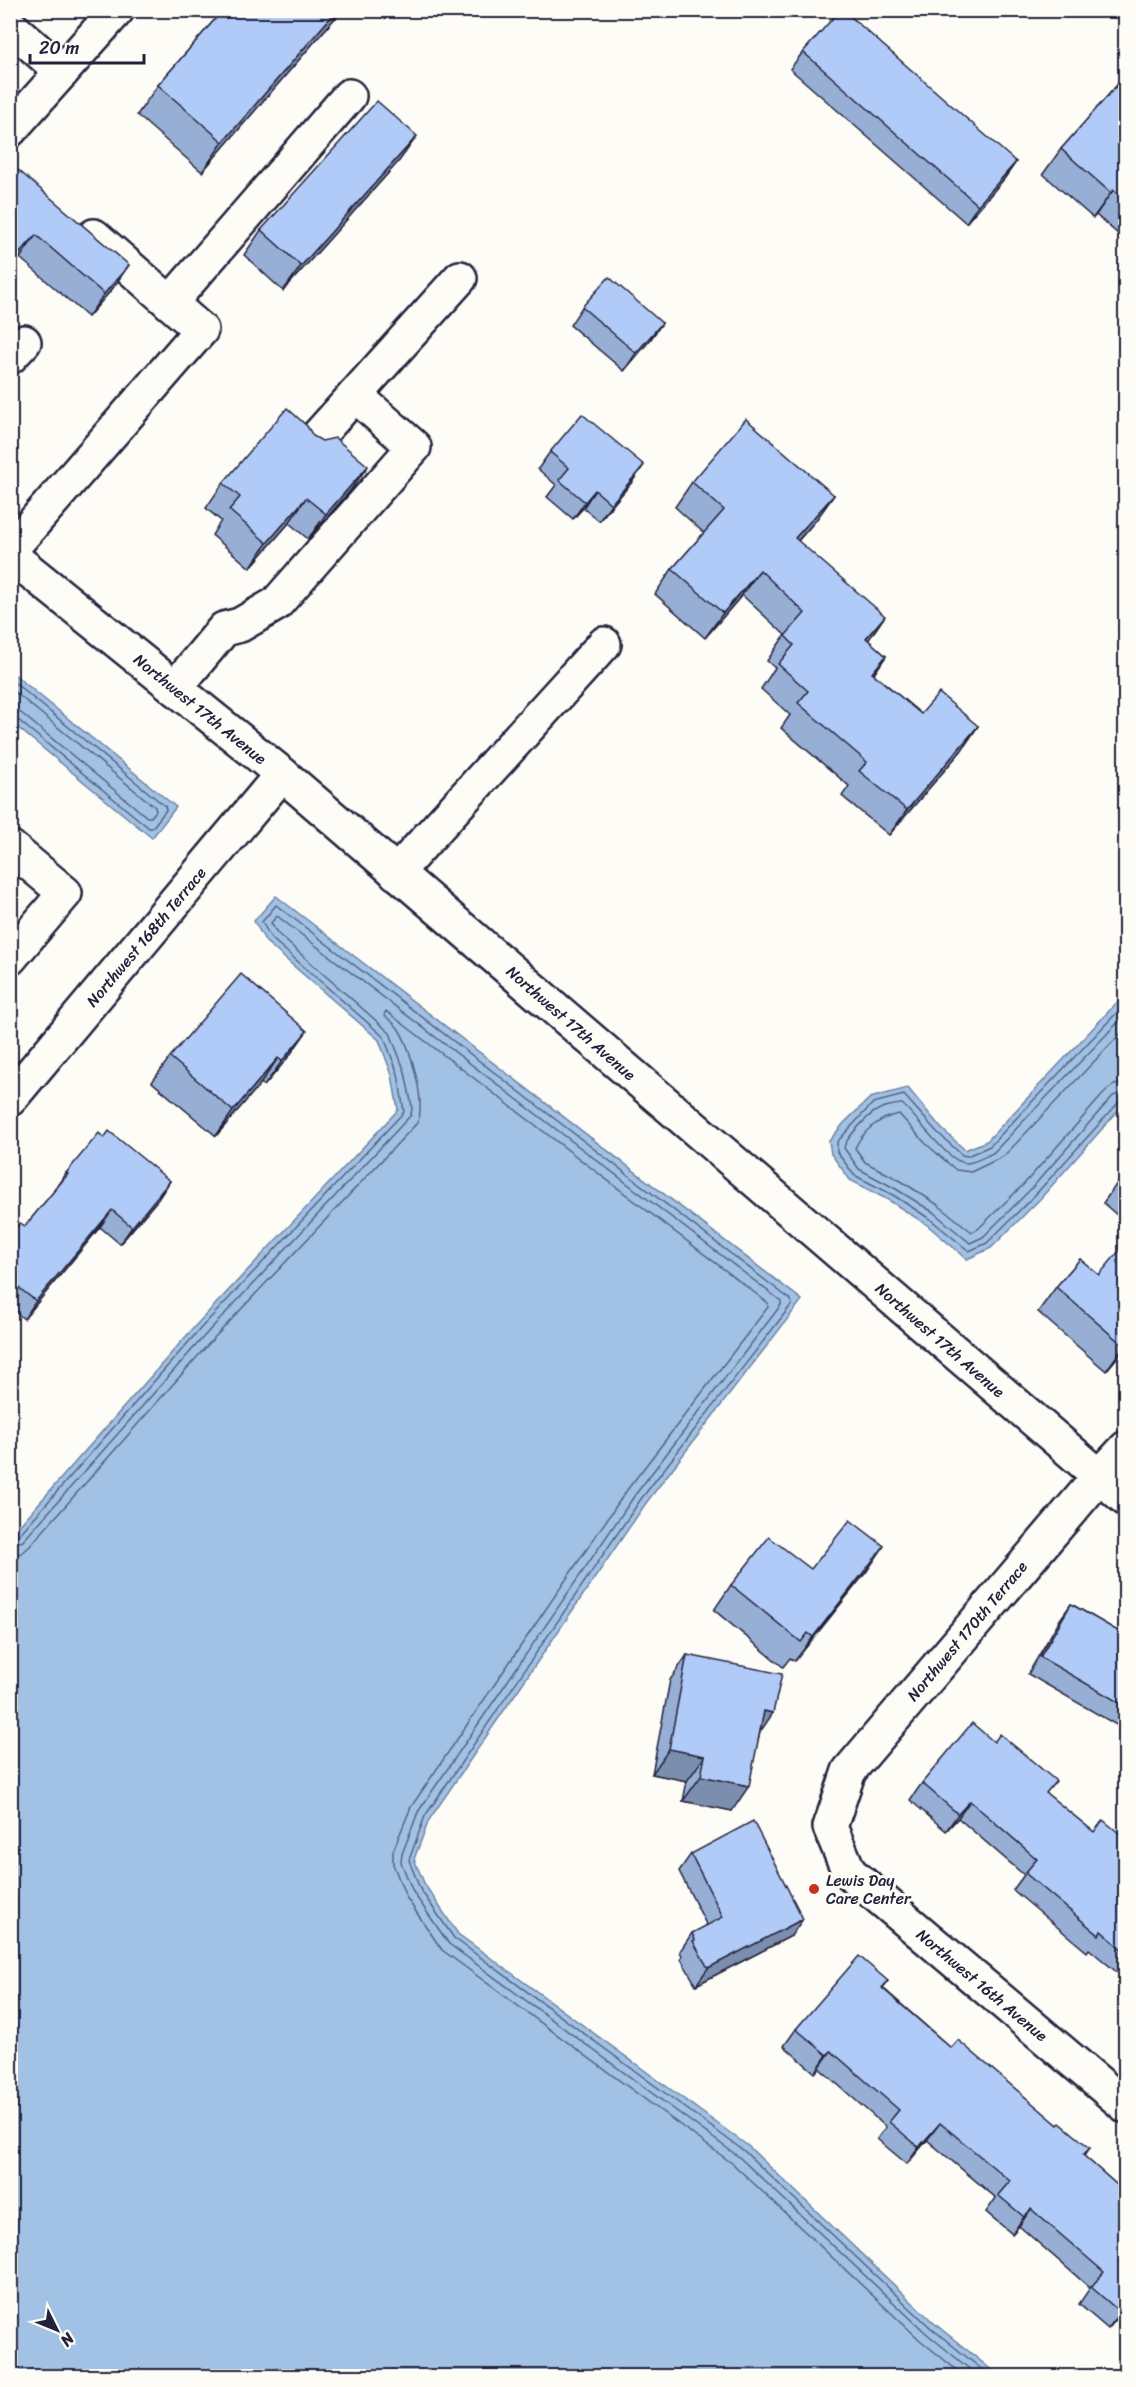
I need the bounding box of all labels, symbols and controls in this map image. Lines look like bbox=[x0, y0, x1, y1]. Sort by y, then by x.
scale bar bbox=[30, 27, 144, 65]
text: 20 m bbox=[39, 32, 79, 64]
street label: Northwest 17th Avenue bbox=[127, 646, 273, 772]
street label: Northwest 168th Terrace bbox=[78, 860, 214, 1014]
street label: Northwest 17th Avenue bbox=[499, 958, 643, 1088]
street label: Northwest 17th Avenue bbox=[868, 1275, 1012, 1405]
street label: Northwest 170th Terrace bbox=[899, 1554, 1035, 1708]
place label: Lewis Day Care Center bbox=[826, 1866, 912, 1913]
marker: Lewis Day Care Center bbox=[807, 1882, 821, 1896]
street label: Northwest 16th Avenue bbox=[909, 1921, 1055, 2049]
north arrow bbox=[27, 2300, 87, 2360]
text: N bbox=[53, 2325, 83, 2354]

